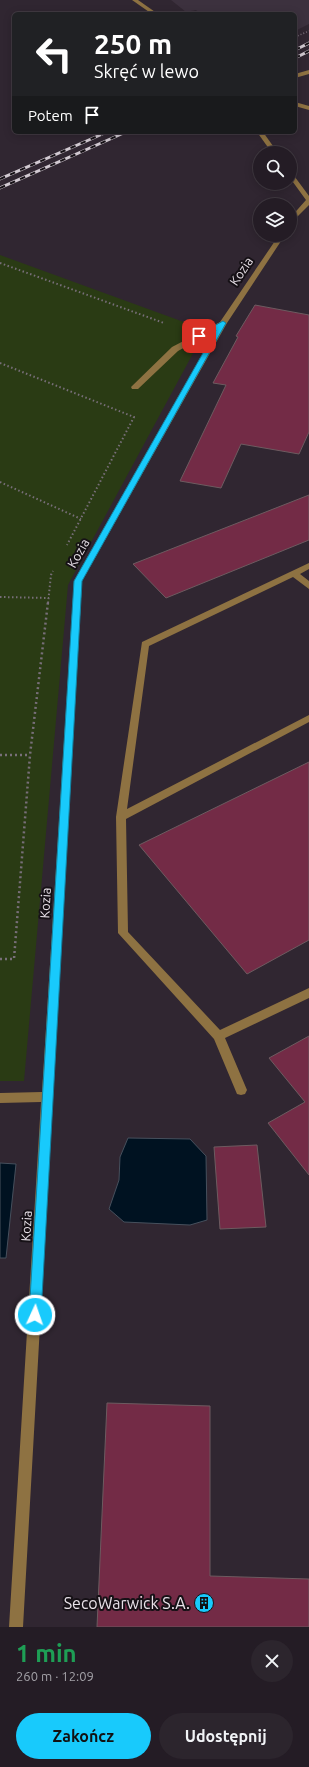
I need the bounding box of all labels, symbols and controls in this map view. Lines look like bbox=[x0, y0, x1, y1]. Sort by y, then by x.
icon: left bbox=[28, 28, 80, 80]
text: 250 m bbox=[94, 28, 172, 59]
text: Skręć w lewo bbox=[94, 61, 199, 81]
icon: arrive bbox=[81, 104, 103, 126]
text: Potem bbox=[28, 107, 73, 124]
map controls bbox=[253, 146, 297, 242]
button: search bbox=[253, 146, 297, 190]
button: layers bbox=[253, 198, 297, 242]
street label: Kozia bbox=[227, 254, 255, 288]
pin bbox=[182, 319, 216, 353]
icon: arrive bbox=[188, 325, 210, 347]
street label: Kozia bbox=[64, 536, 92, 570]
street label: Kozia bbox=[37, 887, 53, 919]
street label: Kozia bbox=[18, 1210, 34, 1242]
position arrow bbox=[14, 1294, 56, 1336]
building icon: SecoWarwick S.A. bbox=[193, 1592, 215, 1614]
place label: SecoWarwick S.A. bbox=[64, 1594, 190, 1612]
text: 1 min bbox=[16, 1640, 77, 1667]
button: close bbox=[251, 1640, 293, 1682]
text: 260 m · 12:09 bbox=[16, 1669, 94, 1683]
button: Zakończ bbox=[16, 1713, 151, 1759]
button: Udostępnij bbox=[159, 1713, 293, 1759]

